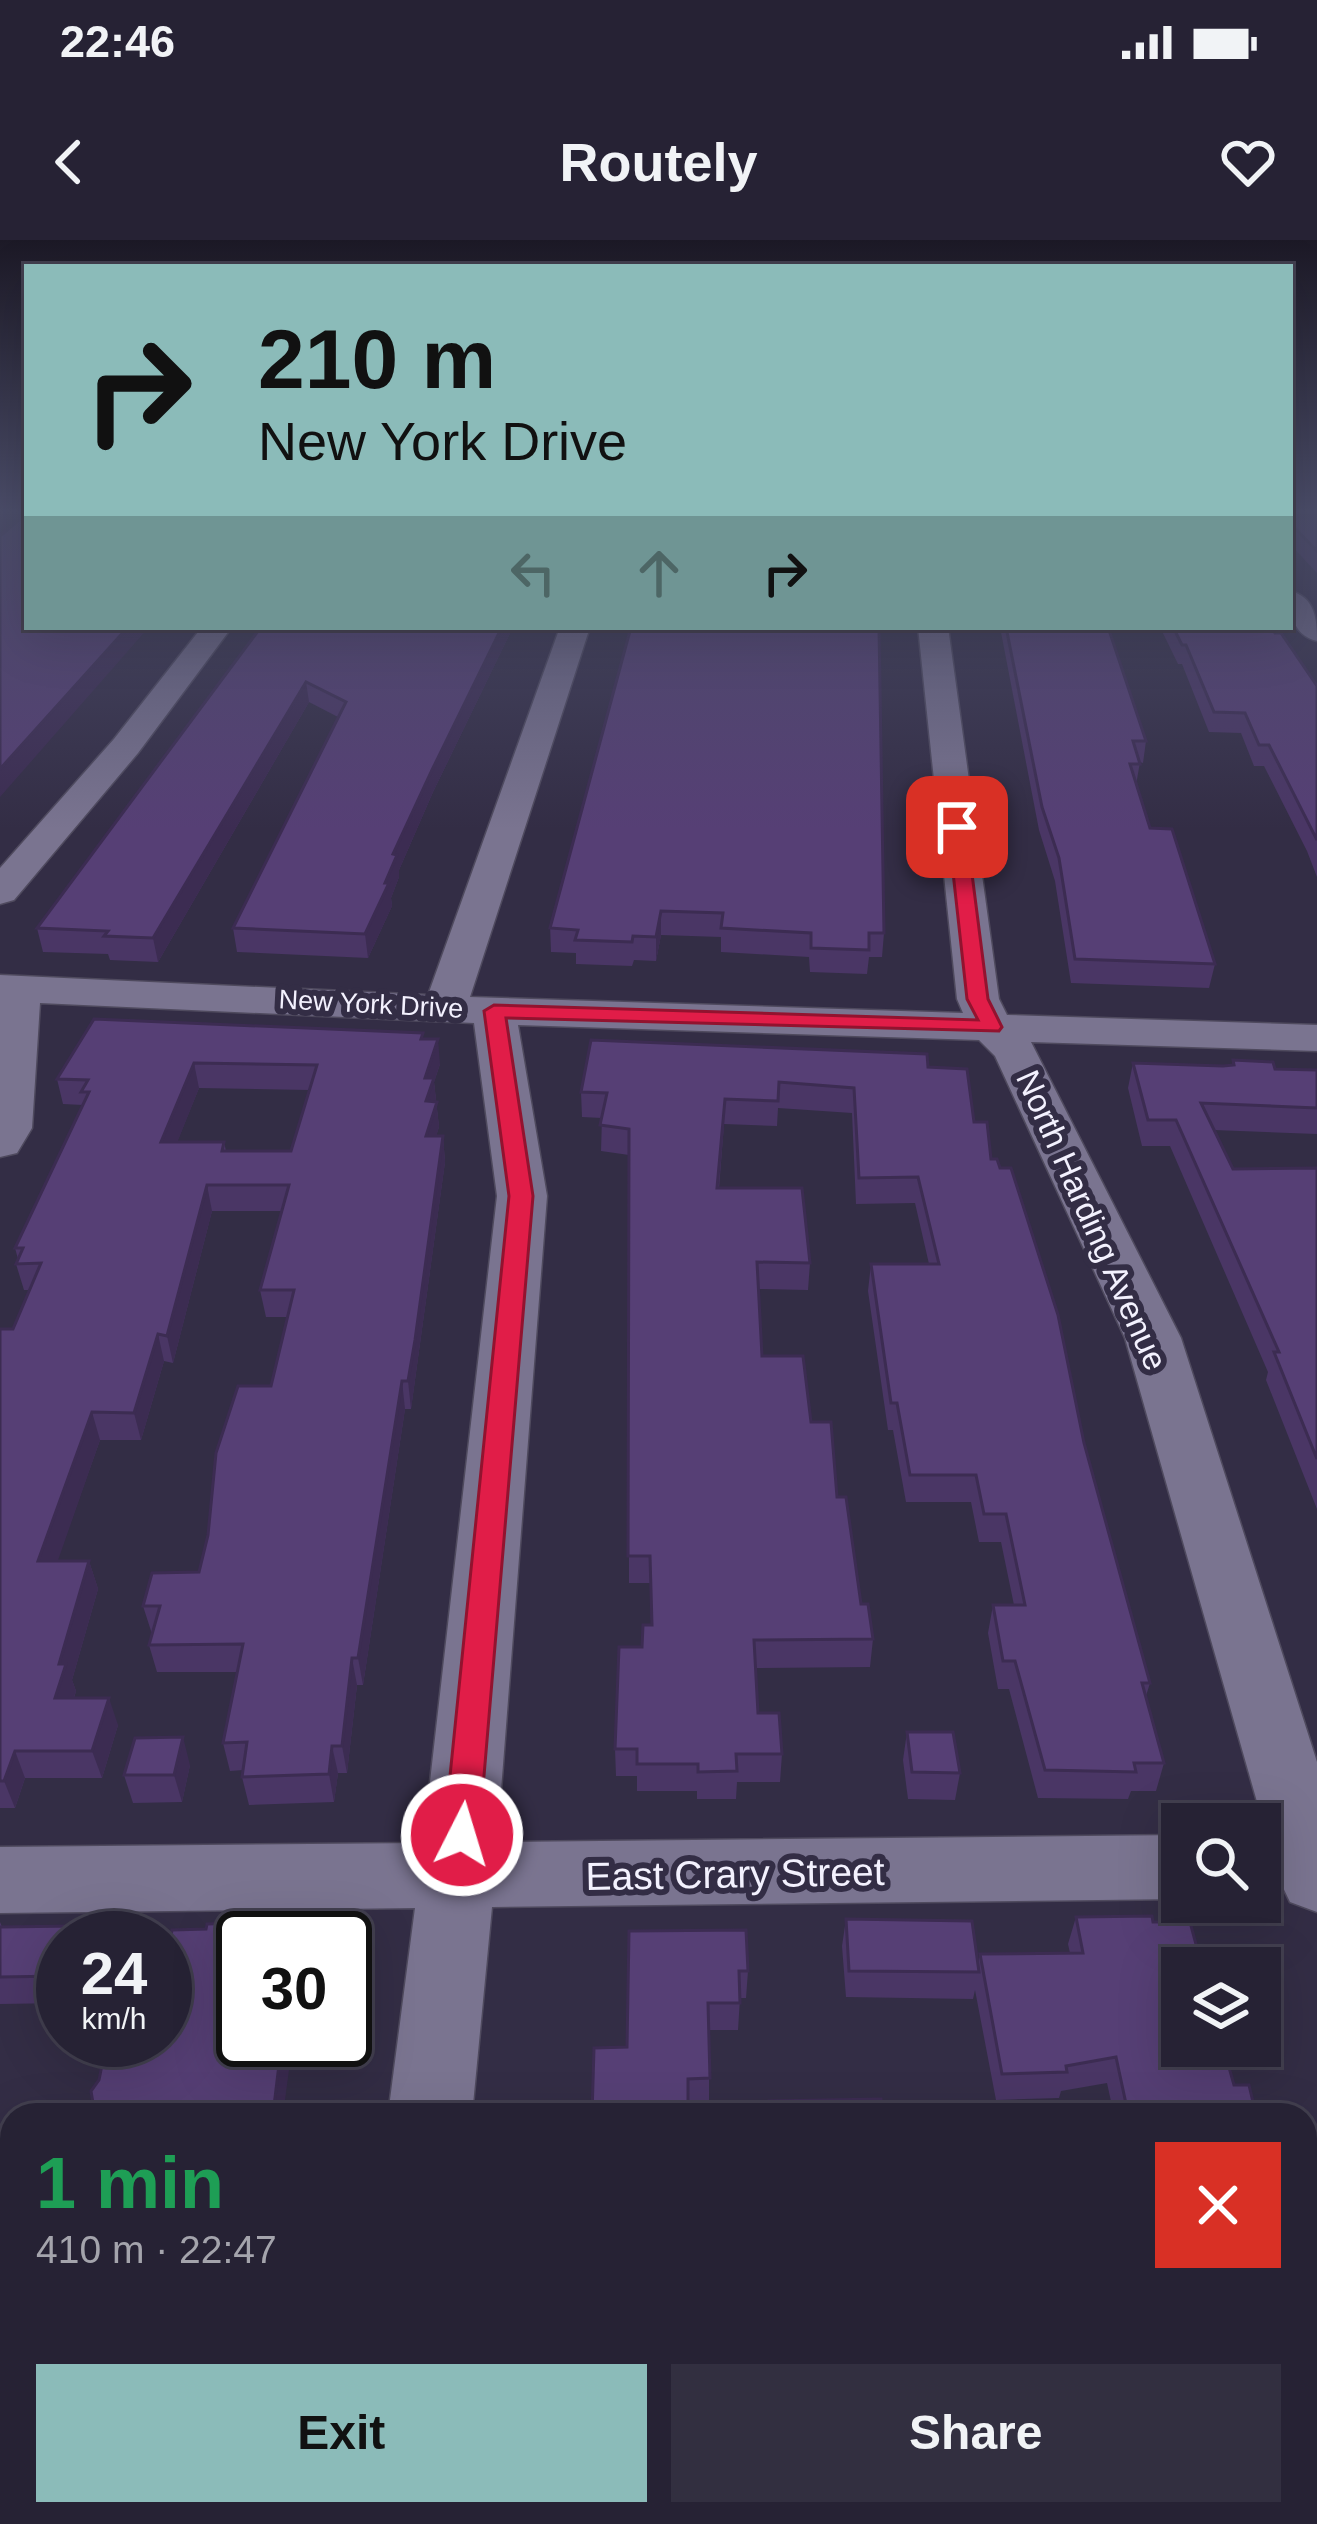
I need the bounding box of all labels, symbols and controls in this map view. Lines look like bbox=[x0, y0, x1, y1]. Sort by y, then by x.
text: 22:46 bbox=[60, 16, 175, 67]
icon: back bbox=[36, 129, 102, 195]
icon: heart bbox=[1215, 129, 1281, 195]
text: Routely bbox=[559, 132, 758, 192]
icon: right bbox=[60, 312, 216, 468]
text: 210 m bbox=[258, 312, 496, 406]
text: New York Drive bbox=[258, 411, 627, 471]
icon: left bbox=[500, 540, 566, 606]
icon: ahead bbox=[626, 540, 692, 606]
icon: right bbox=[752, 540, 818, 606]
pin bbox=[906, 776, 1008, 878]
icon: arrive bbox=[924, 794, 990, 860]
street label: New York Drive bbox=[278, 984, 464, 1024]
street label: North Harding Avenue bbox=[1009, 1064, 1175, 1376]
position arrow bbox=[399, 1772, 525, 1898]
map controls bbox=[1161, 1803, 1281, 2067]
button: search bbox=[1161, 1803, 1281, 1923]
street label: East Crary Street bbox=[585, 1850, 885, 1898]
speed limit sign: 30 bbox=[216, 1911, 372, 2067]
text: 24 bbox=[81, 1940, 147, 2007]
button: layers bbox=[1161, 1947, 1281, 2067]
text: km/h bbox=[81, 2002, 147, 2035]
button: close bbox=[1155, 2142, 1281, 2268]
text: 1 min bbox=[36, 2143, 224, 2223]
text: 410 m · 22:47 bbox=[36, 2228, 277, 2271]
button: Exit bbox=[36, 2364, 647, 2502]
button: Share bbox=[671, 2364, 1281, 2502]

